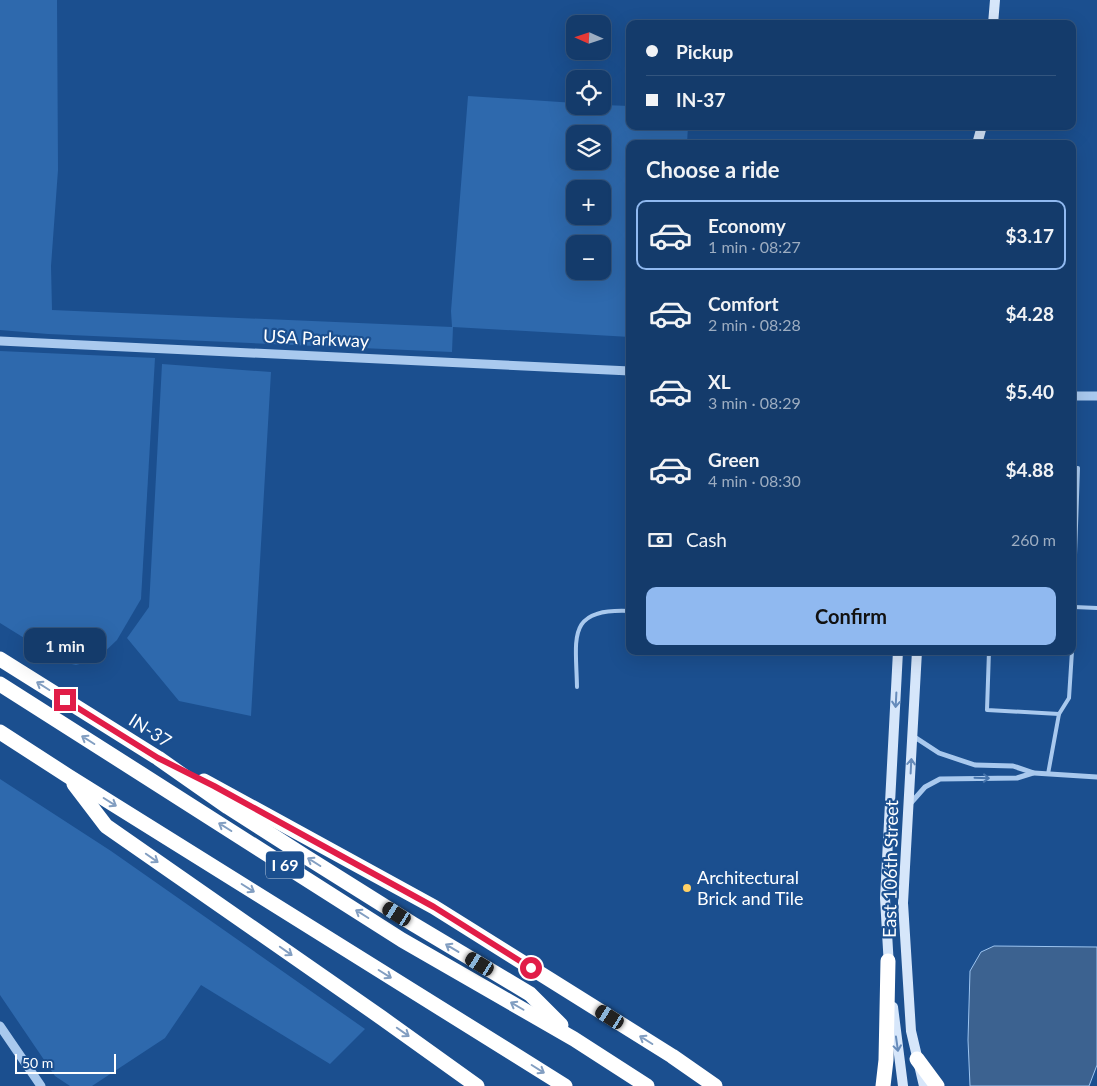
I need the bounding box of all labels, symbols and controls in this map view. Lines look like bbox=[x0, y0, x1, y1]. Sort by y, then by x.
north arrow bbox=[566, 15, 611, 60]
map controls bbox=[566, 15, 611, 280]
text: Pickup bbox=[676, 40, 733, 63]
button: locate bbox=[566, 70, 611, 115]
text: IN-37 bbox=[676, 88, 725, 111]
button: layers bbox=[566, 125, 611, 170]
text: Choose a ride bbox=[646, 156, 780, 183]
button: + bbox=[566, 180, 611, 225]
icon: car bbox=[648, 213, 693, 258]
text: Economy bbox=[708, 214, 786, 237]
text: $3.17 bbox=[1005, 224, 1054, 247]
button: − bbox=[566, 235, 611, 280]
text: 1 min · 08:27 bbox=[708, 237, 801, 256]
icon: car bbox=[648, 291, 693, 336]
text: Comfort bbox=[708, 292, 779, 315]
text: $4.28 bbox=[1005, 302, 1054, 325]
text: 2 min · 08:28 bbox=[708, 315, 801, 334]
street label: USA Parkway bbox=[262, 324, 370, 352]
icon: car bbox=[648, 369, 693, 414]
text: XL bbox=[708, 370, 731, 393]
text: $5.40 bbox=[1005, 380, 1054, 403]
text: 3 min · 08:29 bbox=[708, 393, 801, 412]
icon: car bbox=[648, 447, 693, 492]
text: Green bbox=[708, 448, 759, 471]
text: $4.88 bbox=[1005, 458, 1054, 481]
text: 4 min · 08:30 bbox=[708, 471, 801, 490]
icon: cash bbox=[646, 526, 674, 554]
text: Cash bbox=[686, 528, 727, 551]
text: 260 m bbox=[1011, 530, 1056, 549]
button: Confirm bbox=[646, 587, 1056, 645]
callout: 1 min bbox=[24, 628, 106, 662]
text: 1 min bbox=[45, 636, 85, 655]
one-way arrow bbox=[36, 681, 50, 691]
route end bbox=[54, 689, 76, 711]
one-way arrow bbox=[891, 692, 900, 708]
street label: IN-37 bbox=[125, 709, 176, 752]
one-way arrow bbox=[82, 735, 96, 745]
one-way arrow bbox=[906, 758, 916, 774]
one-way arrow bbox=[974, 774, 990, 783]
one-way arrow bbox=[102, 798, 116, 808]
street label: East 106th Street bbox=[878, 799, 902, 938]
one-way arrow bbox=[219, 822, 233, 832]
road number: I 69 bbox=[266, 852, 304, 878]
one-way arrow bbox=[145, 853, 159, 863]
one-way arrow bbox=[308, 857, 322, 867]
place label: Architectural Brick and Tile bbox=[697, 866, 803, 909]
marker: Architectural Brick and Tile bbox=[681, 882, 693, 894]
one-way arrow bbox=[240, 883, 254, 893]
car bbox=[380, 900, 413, 928]
one-way arrow bbox=[356, 909, 370, 919]
one-way arrow bbox=[446, 942, 460, 952]
one-way arrow bbox=[278, 946, 292, 956]
car bbox=[463, 950, 496, 978]
route start bbox=[520, 957, 542, 979]
one-way arrow bbox=[378, 969, 392, 979]
one-way arrow bbox=[511, 1001, 525, 1011]
car bbox=[593, 1003, 626, 1031]
one-way arrow bbox=[396, 1027, 410, 1037]
one-way arrow bbox=[639, 1034, 653, 1044]
one-way arrow bbox=[893, 1036, 903, 1052]
scale bar bbox=[15, 1051, 116, 1074]
text: 50 m bbox=[22, 1054, 53, 1071]
one-way arrow bbox=[531, 1064, 545, 1074]

